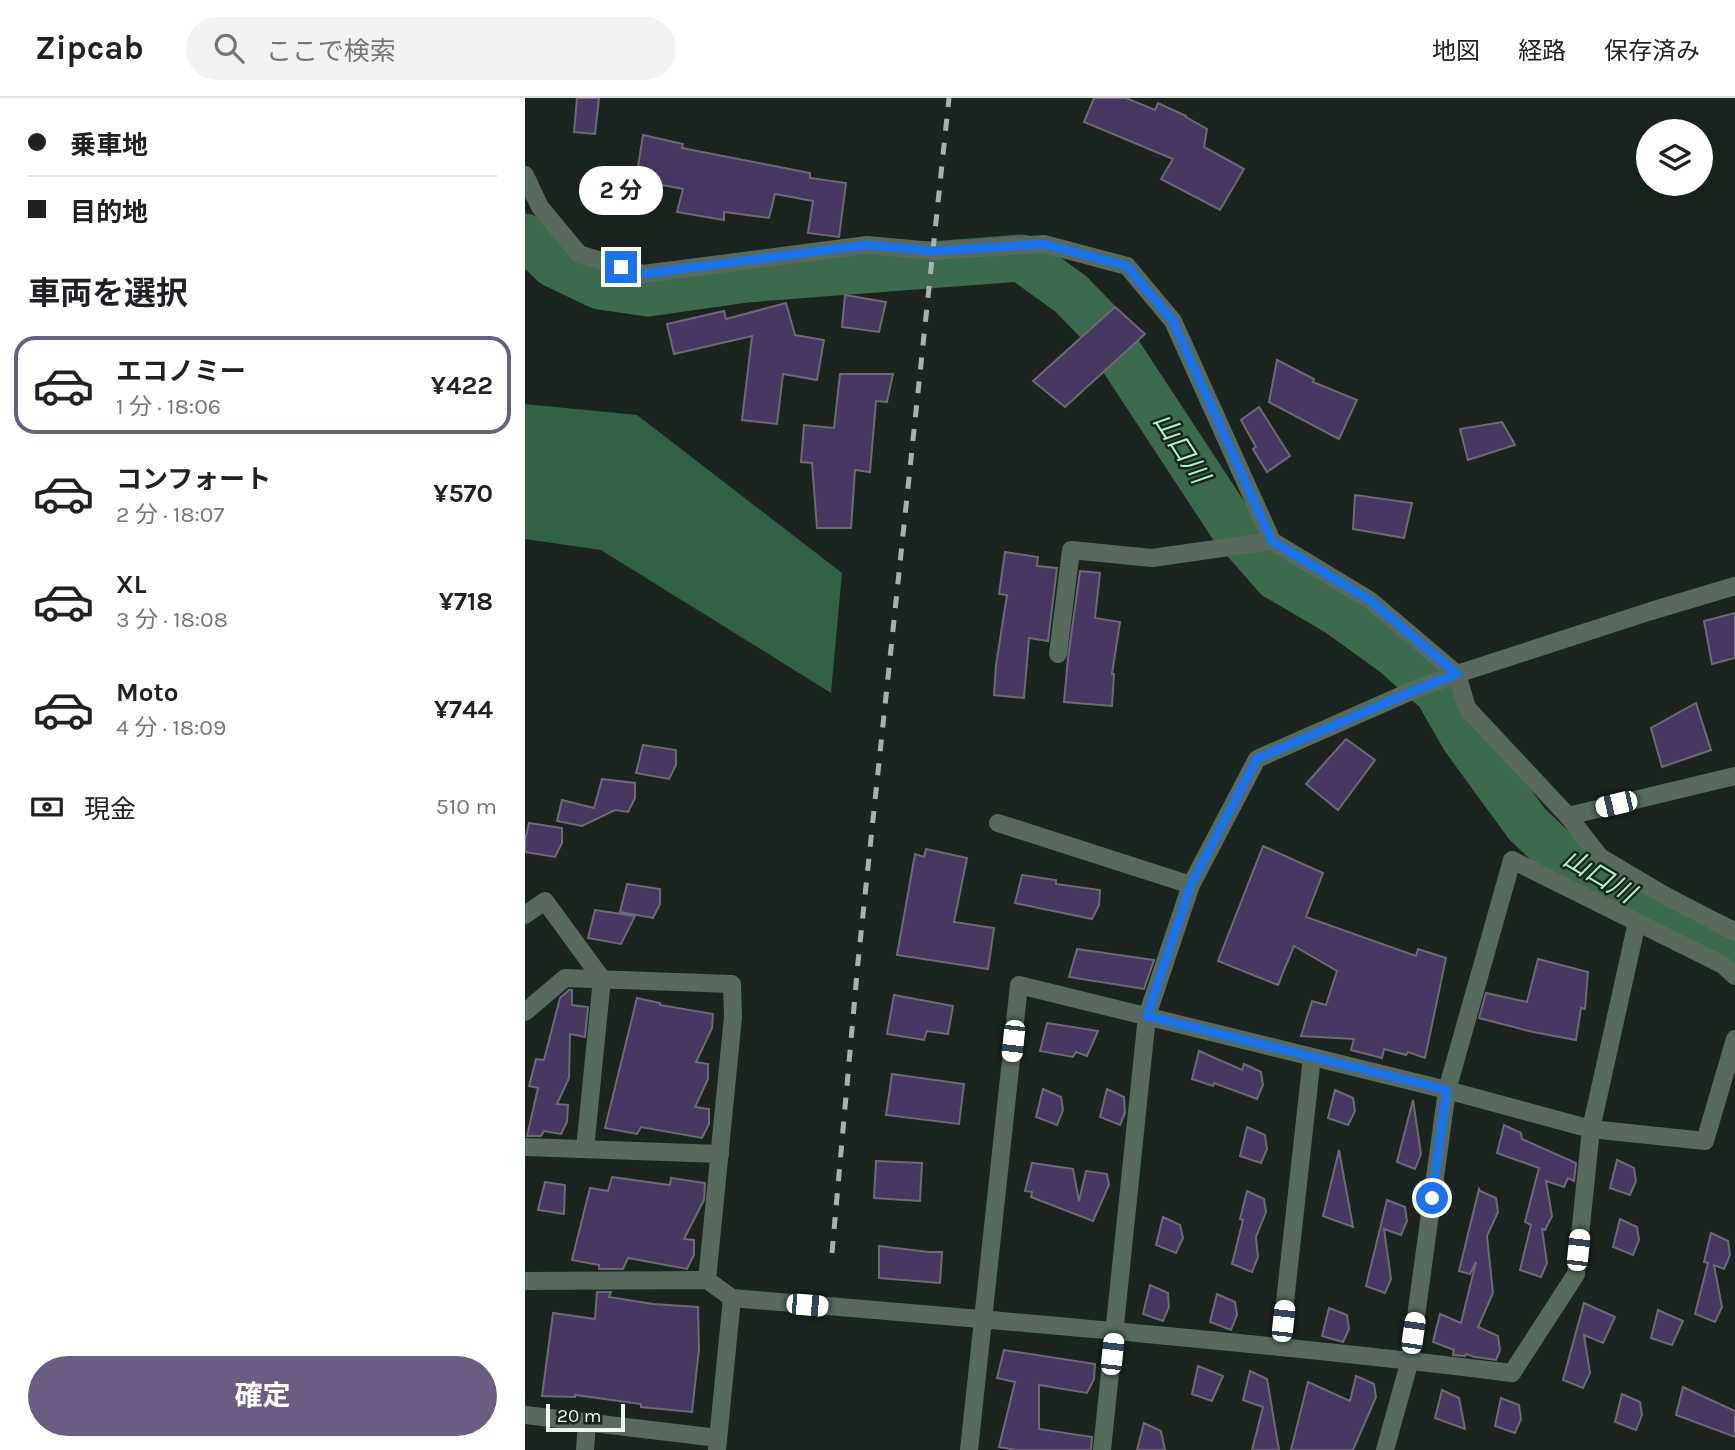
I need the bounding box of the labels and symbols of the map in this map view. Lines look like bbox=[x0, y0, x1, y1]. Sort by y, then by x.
callout: 2 分 bbox=[579, 166, 663, 214]
route end bbox=[605, 251, 637, 283]
water label: 山口川 bbox=[1147, 407, 1217, 492]
car bbox=[1594, 789, 1639, 819]
water label: 山口川 bbox=[1558, 843, 1643, 911]
car bbox=[1001, 1019, 1026, 1063]
route start bbox=[1416, 1182, 1448, 1214]
car bbox=[1566, 1228, 1591, 1272]
car bbox=[786, 1293, 829, 1317]
car bbox=[1271, 1299, 1296, 1343]
car bbox=[1400, 1311, 1427, 1355]
car bbox=[1100, 1332, 1125, 1376]
scale bar bbox=[546, 1401, 625, 1433]

